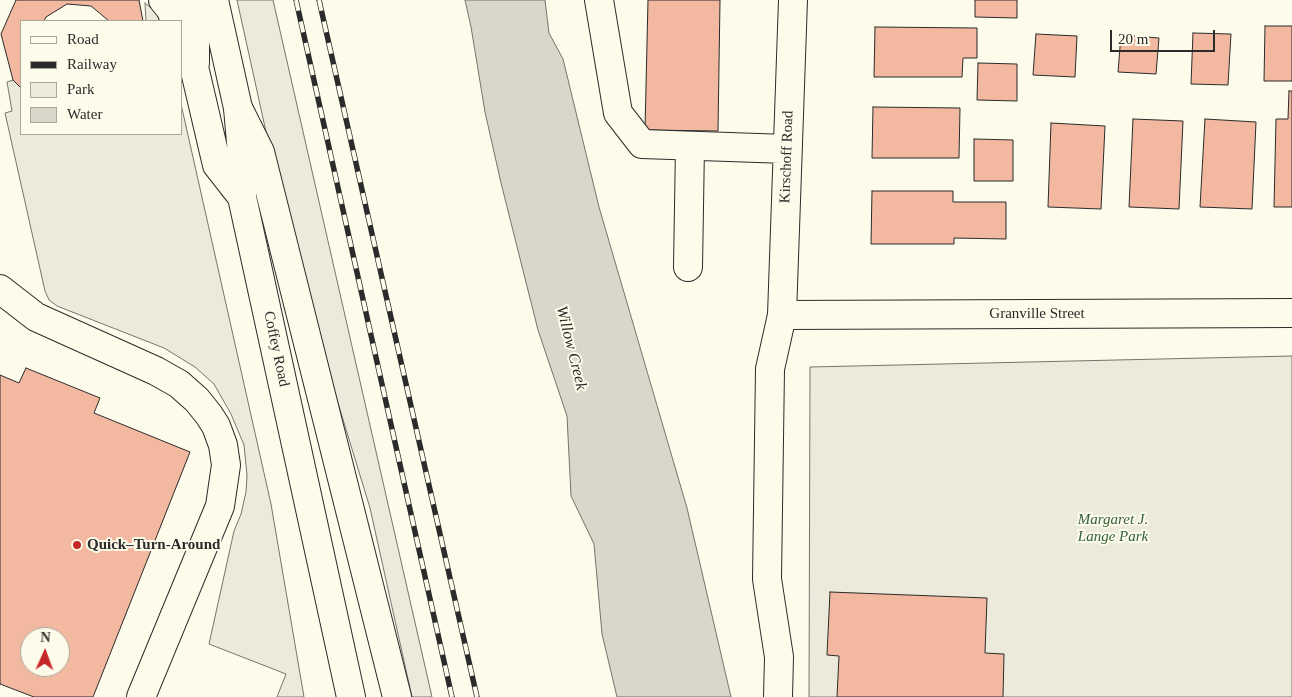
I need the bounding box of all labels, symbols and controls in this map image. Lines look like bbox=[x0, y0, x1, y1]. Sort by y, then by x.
legend bbox=[20, 20, 182, 135]
scale bar bbox=[1112, 20, 1217, 52]
text: Road bbox=[67, 31, 99, 47]
text: 20 m bbox=[1118, 31, 1148, 47]
text: Railway bbox=[67, 56, 117, 72]
text: Park bbox=[67, 81, 95, 97]
text: Water bbox=[67, 106, 102, 122]
street label: Kirschoff Road bbox=[776, 110, 798, 204]
water label: Willow Creek bbox=[551, 304, 591, 392]
street label: Granville Street bbox=[989, 305, 1085, 323]
street label: Coffey Road bbox=[259, 310, 293, 388]
park label: Margaret J. Lange Park bbox=[1078, 511, 1148, 546]
place label: Quick–Turn-Around bbox=[87, 536, 220, 554]
marker: Quick–Turn-Around bbox=[71, 539, 83, 551]
north arrow bbox=[20, 627, 70, 677]
text: N bbox=[40, 630, 51, 645]

